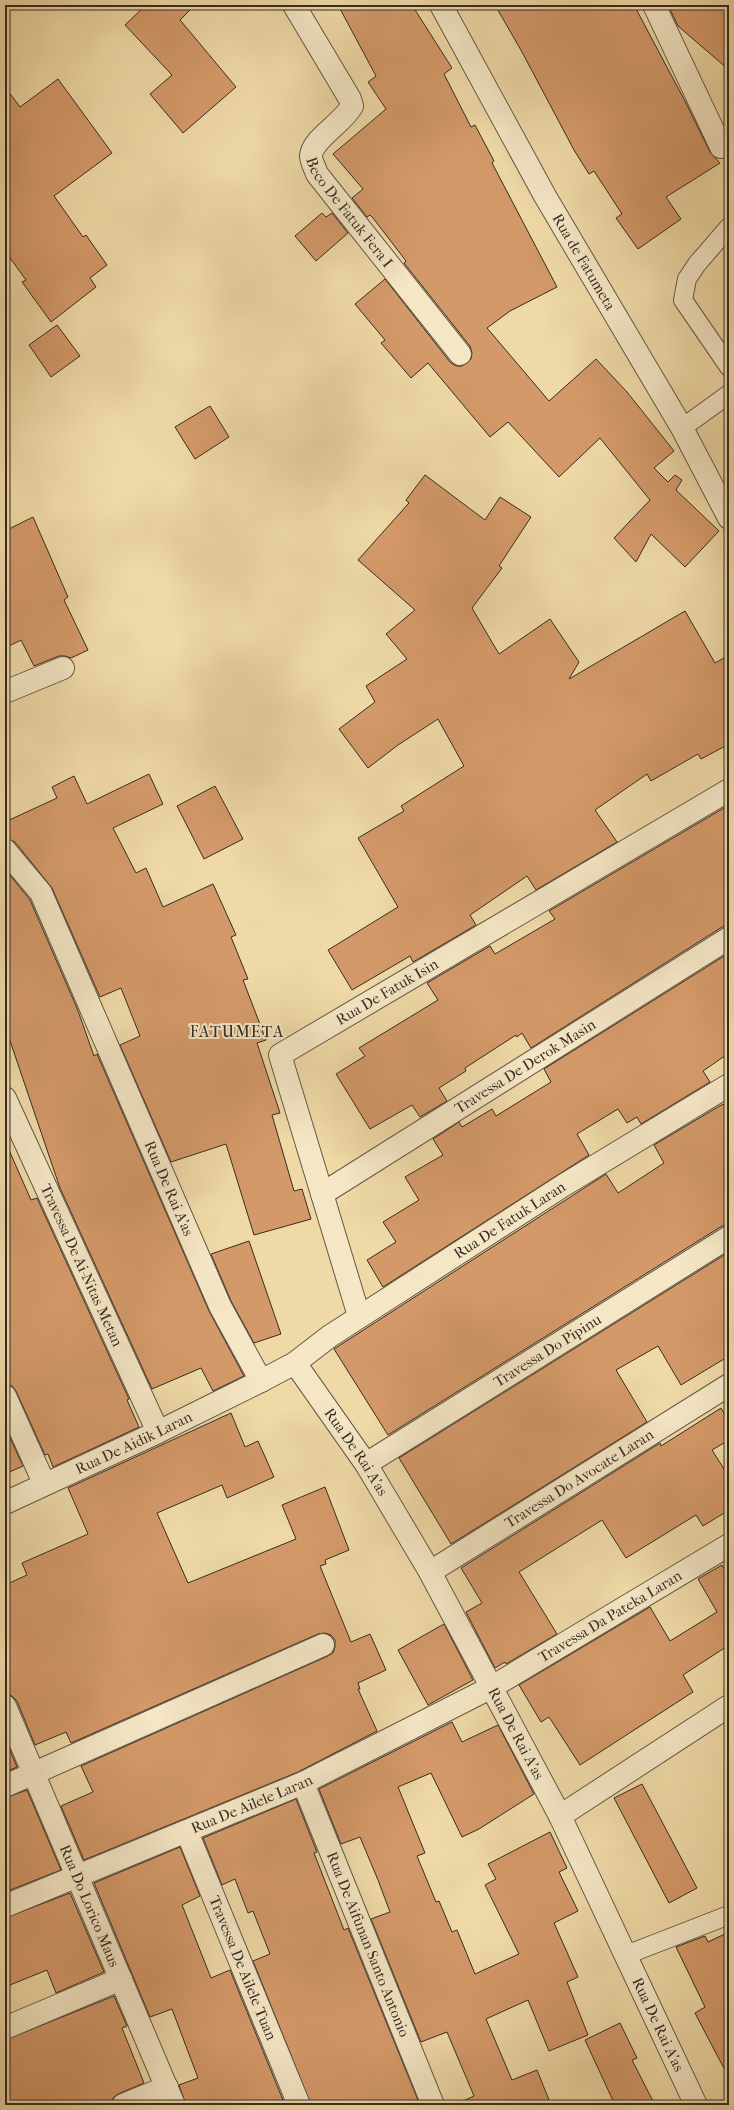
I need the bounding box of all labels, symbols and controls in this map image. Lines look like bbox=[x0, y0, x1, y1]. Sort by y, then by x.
street label: Beco De Fatuk Fera I bbox=[302, 155, 397, 271]
street label: Rua de Fatumeta bbox=[548, 210, 620, 314]
street label: Rua De Fatuk Isin bbox=[333, 955, 442, 1029]
street label: Travessa De Derok Masin bbox=[451, 1015, 599, 1117]
district label: FATUMETA bbox=[190, 1022, 284, 1041]
street label: Rua De Rai A’as bbox=[141, 1138, 198, 1239]
street label: Rua De Fatuk Laran bbox=[450, 1177, 569, 1263]
street label: Travessa De Ai-Nitas Metan bbox=[37, 1181, 127, 1350]
street label: Travessa Do Pipinu bbox=[490, 1310, 605, 1391]
street label: Rua De Rai A’as bbox=[320, 1404, 392, 1499]
street label: Rua De Aidik Laran bbox=[72, 1407, 195, 1478]
street label: Travessa Do Avocate Laran bbox=[501, 1425, 657, 1532]
street label: Travessa Da Pateka Laran bbox=[535, 1566, 685, 1666]
street label: Rua De Rai A’as bbox=[484, 1684, 548, 1783]
street label: Rua De Ailele Laran bbox=[188, 1771, 316, 1837]
street label: Rua Do Lorico Maus bbox=[56, 1842, 124, 1970]
street label: Rua De Aifunan Santo Antonio bbox=[323, 1849, 414, 2040]
street label: Travessa De Ailele Tuan bbox=[205, 1893, 281, 2043]
street label: Rua De Rai A’as bbox=[628, 1975, 688, 2075]

